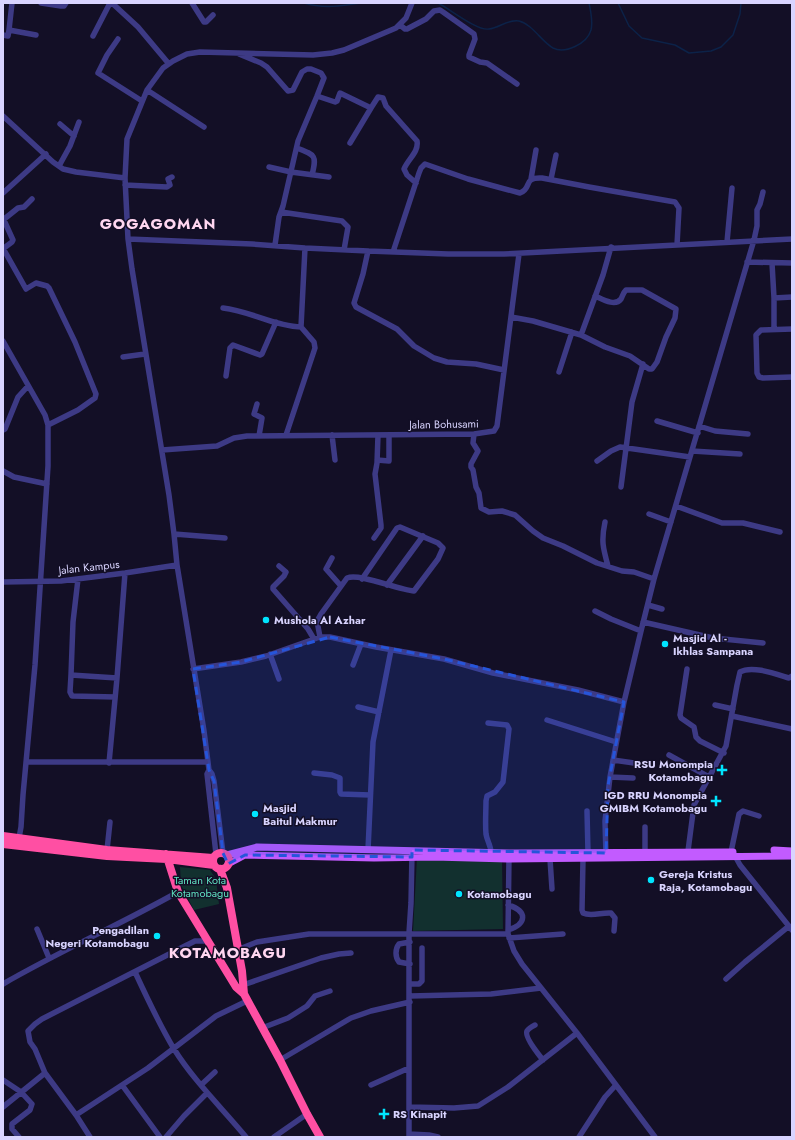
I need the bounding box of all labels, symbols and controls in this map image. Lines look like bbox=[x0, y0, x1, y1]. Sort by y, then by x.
district label: GOGAGOMAN bbox=[100, 213, 216, 235]
street label: Jalan Bohusami bbox=[407, 415, 479, 433]
street label: Jalan Kampus bbox=[56, 556, 121, 578]
place label: Mushola Al Azhar bbox=[274, 612, 366, 628]
marker: Mushola Al Azhar bbox=[261, 615, 271, 625]
place label: Masjid Al - Ikhlas Sampana bbox=[673, 630, 753, 659]
marker: Masjid Al - Ikhlas Sampana bbox=[660, 639, 670, 649]
place label: RSU Monompia Kotamobagu bbox=[634, 756, 713, 785]
marker: RSU Monompia Kotamobagu bbox=[716, 764, 728, 776]
place label: IGD RRU Monompia GMIBM Kotamobagu bbox=[600, 787, 707, 816]
marker: IGD RRU Monompia GMIBM Kotamobagu bbox=[710, 795, 722, 807]
place label: Masjid Baitul Makmur bbox=[263, 800, 338, 829]
marker: Masjid Baitul Makmur bbox=[250, 809, 260, 819]
place label: Gereja Kristus Raja, Kotamobagu bbox=[659, 866, 752, 895]
park label: Taman Kota Kotamobagu bbox=[171, 872, 229, 901]
marker: Gereja Kristus Raja, Kotamobagu bbox=[646, 875, 656, 885]
place label: Kotamobagu bbox=[467, 886, 532, 902]
marker: Kotamobagu bbox=[454, 889, 464, 899]
place label: Pengadilan Negeri Kotamobagu bbox=[46, 922, 149, 951]
marker: Pengadilan Negeri Kotamobagu bbox=[152, 931, 162, 941]
district label: KOTAMOBAGU bbox=[169, 942, 287, 964]
place label: RS Kinapit bbox=[393, 1106, 447, 1122]
marker: RS Kinapit bbox=[378, 1108, 390, 1120]

